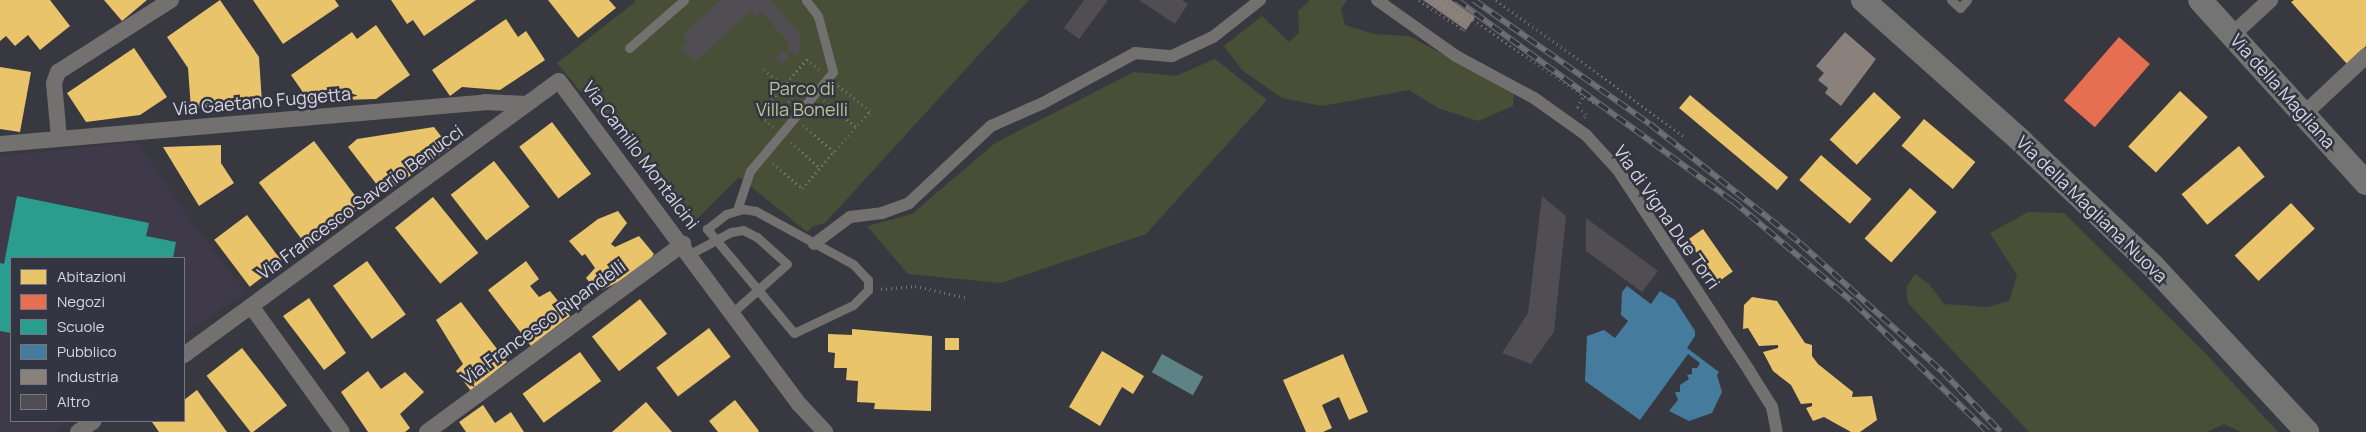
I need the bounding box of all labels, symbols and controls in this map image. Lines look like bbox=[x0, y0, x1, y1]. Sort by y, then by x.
street label: Via della Magliana bbox=[2226, 29, 2340, 153]
street label: Via Camillo Montalcini bbox=[578, 77, 704, 233]
park label: Parco di Villa Bonelli bbox=[756, 78, 848, 120]
street label: Via Gaetano Fuggetta bbox=[172, 82, 352, 120]
street label: Via Francesco Saverio Benucci bbox=[253, 120, 467, 284]
street label: Via della Magliana Nuova bbox=[2012, 131, 2172, 287]
street label: Via di Vigna Due Torri bbox=[1609, 141, 1725, 293]
street label: Via Francesco Ripandelli bbox=[456, 255, 630, 389]
legend bbox=[10, 257, 185, 422]
text: Abitazioni bbox=[57, 266, 126, 287]
text: Negozi bbox=[57, 291, 105, 312]
text: Scuole bbox=[57, 316, 105, 337]
text: Pubblico bbox=[57, 341, 117, 362]
text: Industria bbox=[57, 366, 118, 387]
text: Altro bbox=[57, 391, 90, 412]

